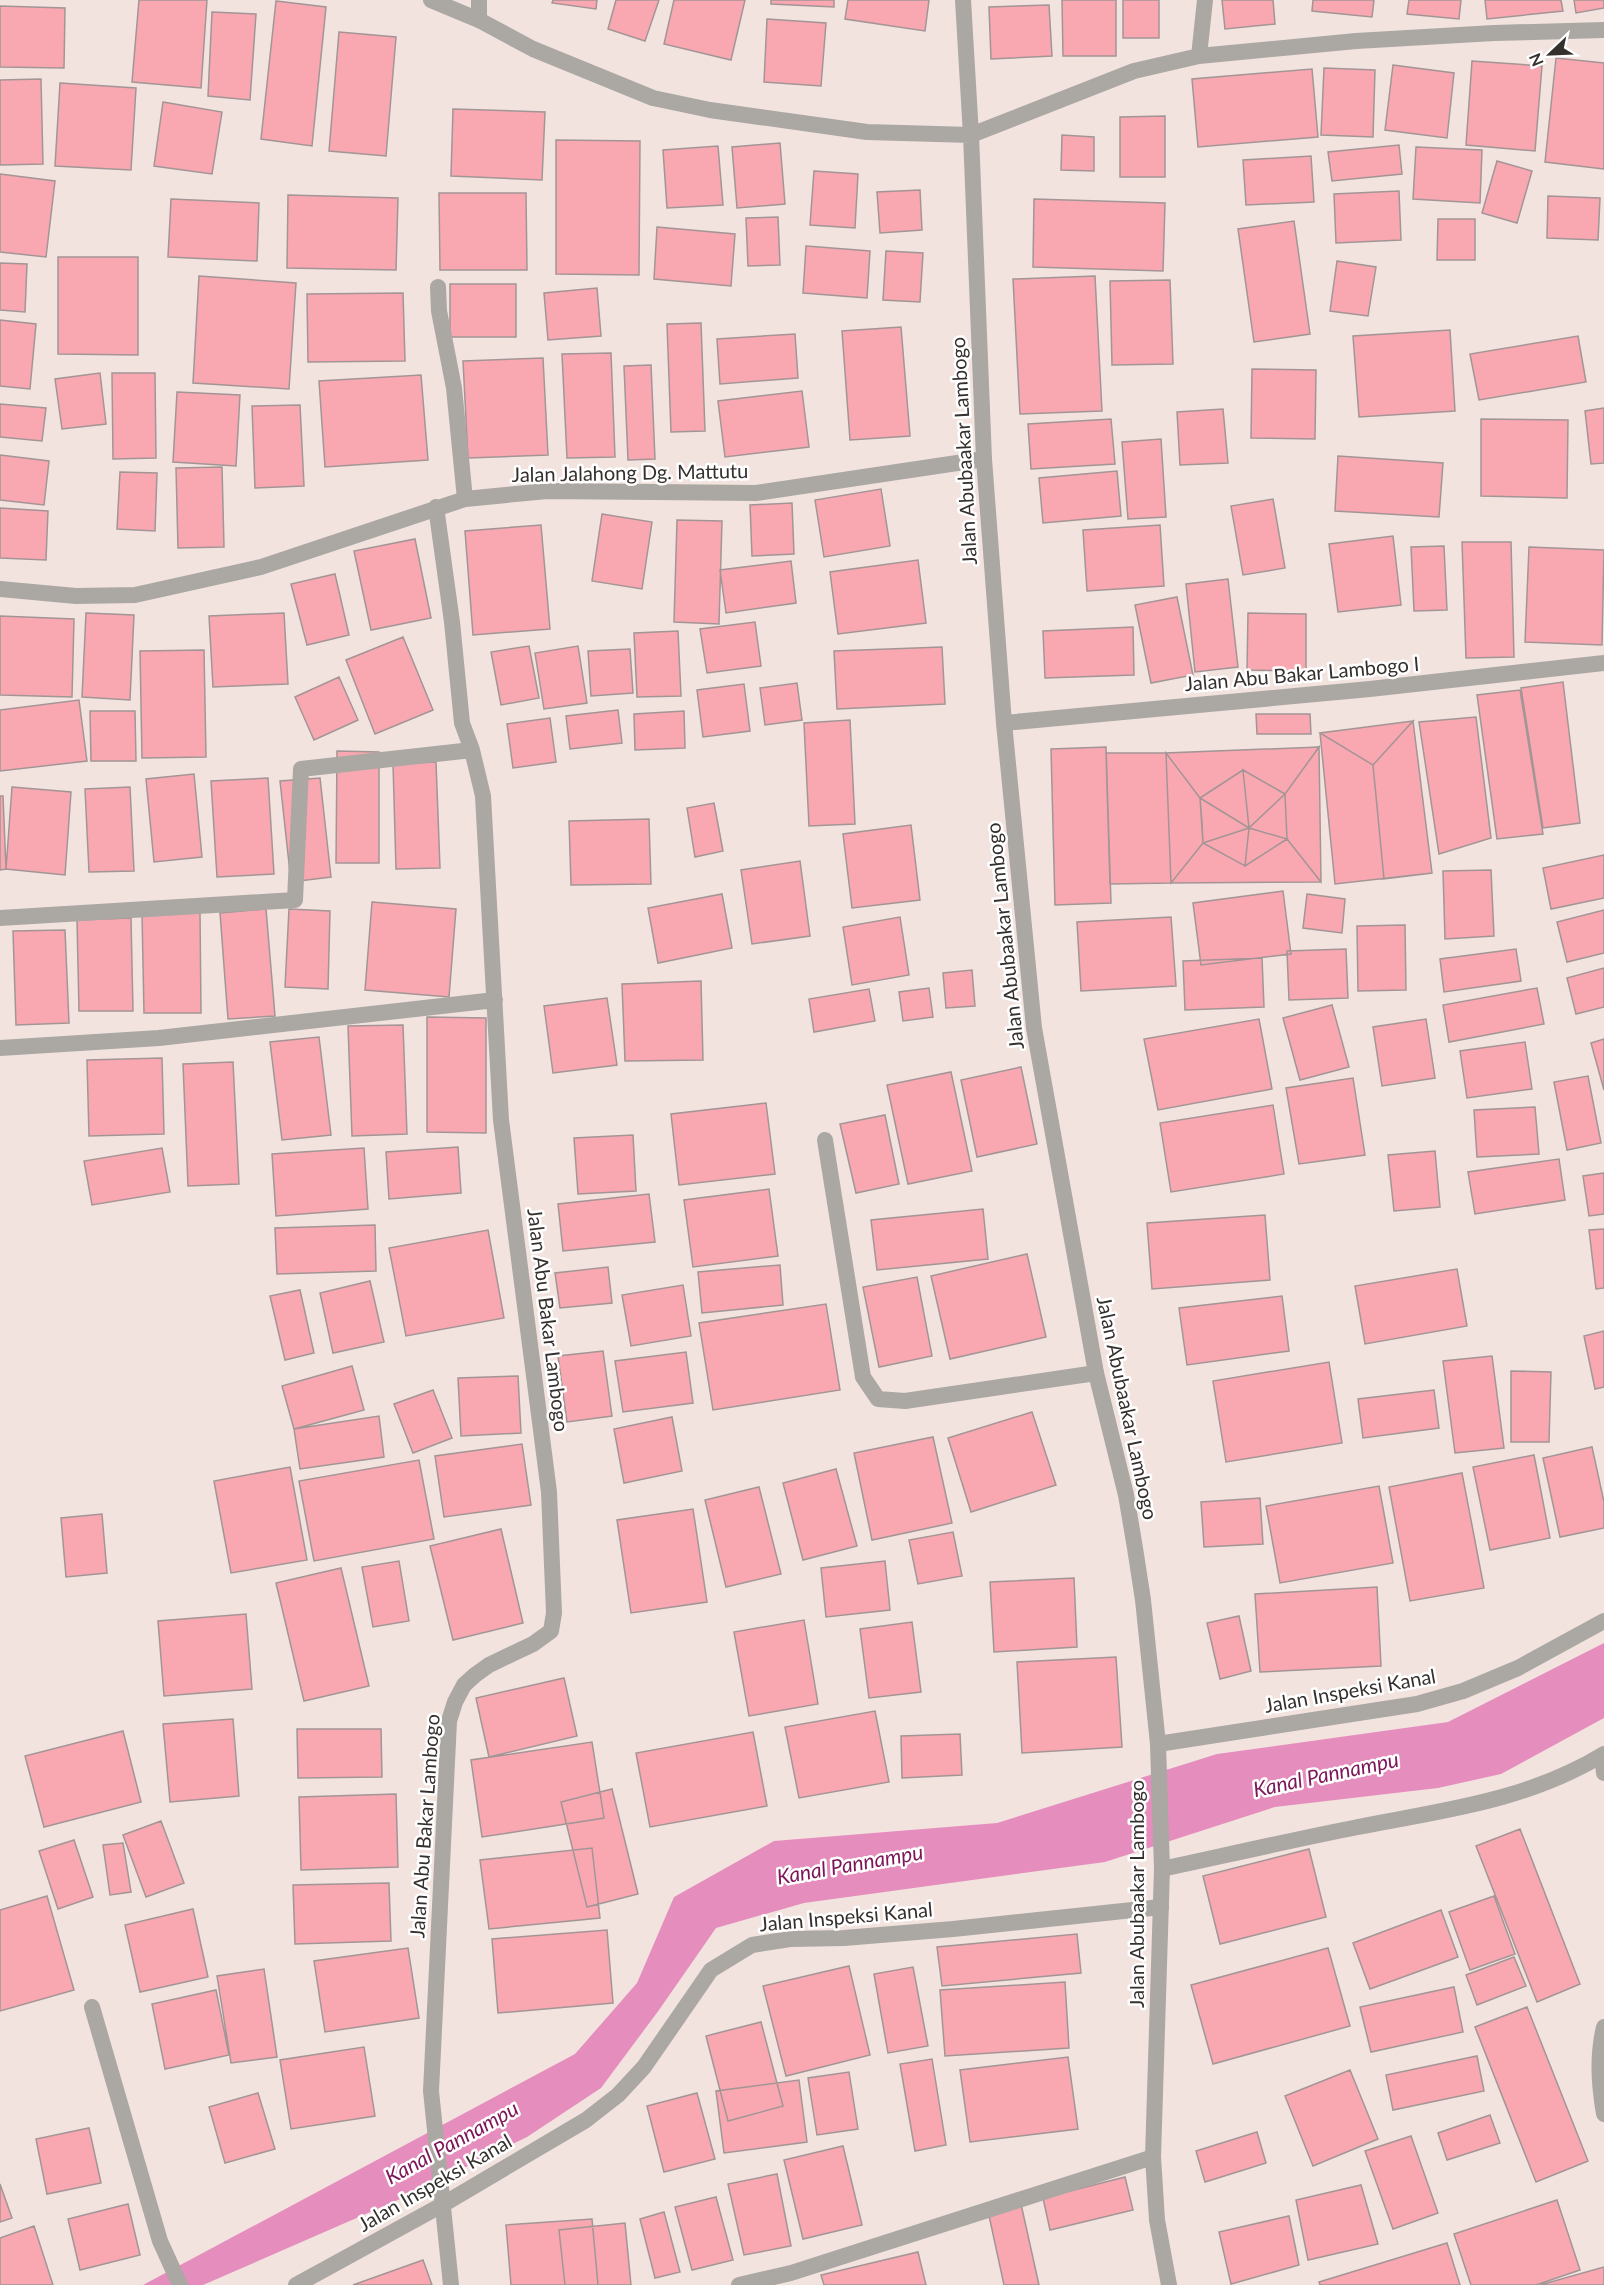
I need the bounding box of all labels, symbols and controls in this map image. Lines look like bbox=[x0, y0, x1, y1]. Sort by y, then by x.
north arrow bbox=[1520, 24, 1580, 84]
text: N bbox=[1525, 51, 1547, 69]
street label: Jalan Abubaakar Lambogo bbox=[945, 337, 981, 566]
street label: Jalan Jalahong Dg. Mattutu bbox=[511, 458, 748, 486]
street label: Jalan Abu Bakar Lambogo I bbox=[1184, 651, 1420, 695]
street label: Jalan Abubaakar Lambogo bbox=[980, 821, 1028, 1051]
street label: Jalan Abu Bakar Lambogo bbox=[523, 1207, 575, 1433]
street label: Jalan Abubaakar Lambogo bbox=[1093, 1294, 1163, 1522]
street label: Jalan Inspeksi Kanal bbox=[1262, 1663, 1437, 1717]
street label: Jalan Abu Bakar Lambogo bbox=[404, 1713, 444, 1939]
water label: Kanal Pannampu bbox=[1251, 1746, 1401, 1801]
street label: Jalan Abubaakar Lambogo bbox=[1124, 1780, 1148, 2008]
water label: Kanal Pannampu bbox=[775, 1838, 925, 1889]
street label: Jalan Inspeksi Kanal bbox=[758, 1896, 933, 1936]
water label: Kanal Pannampu bbox=[380, 2095, 522, 2189]
street label: Jalan Inspeksi Kanal bbox=[353, 2128, 516, 2236]

